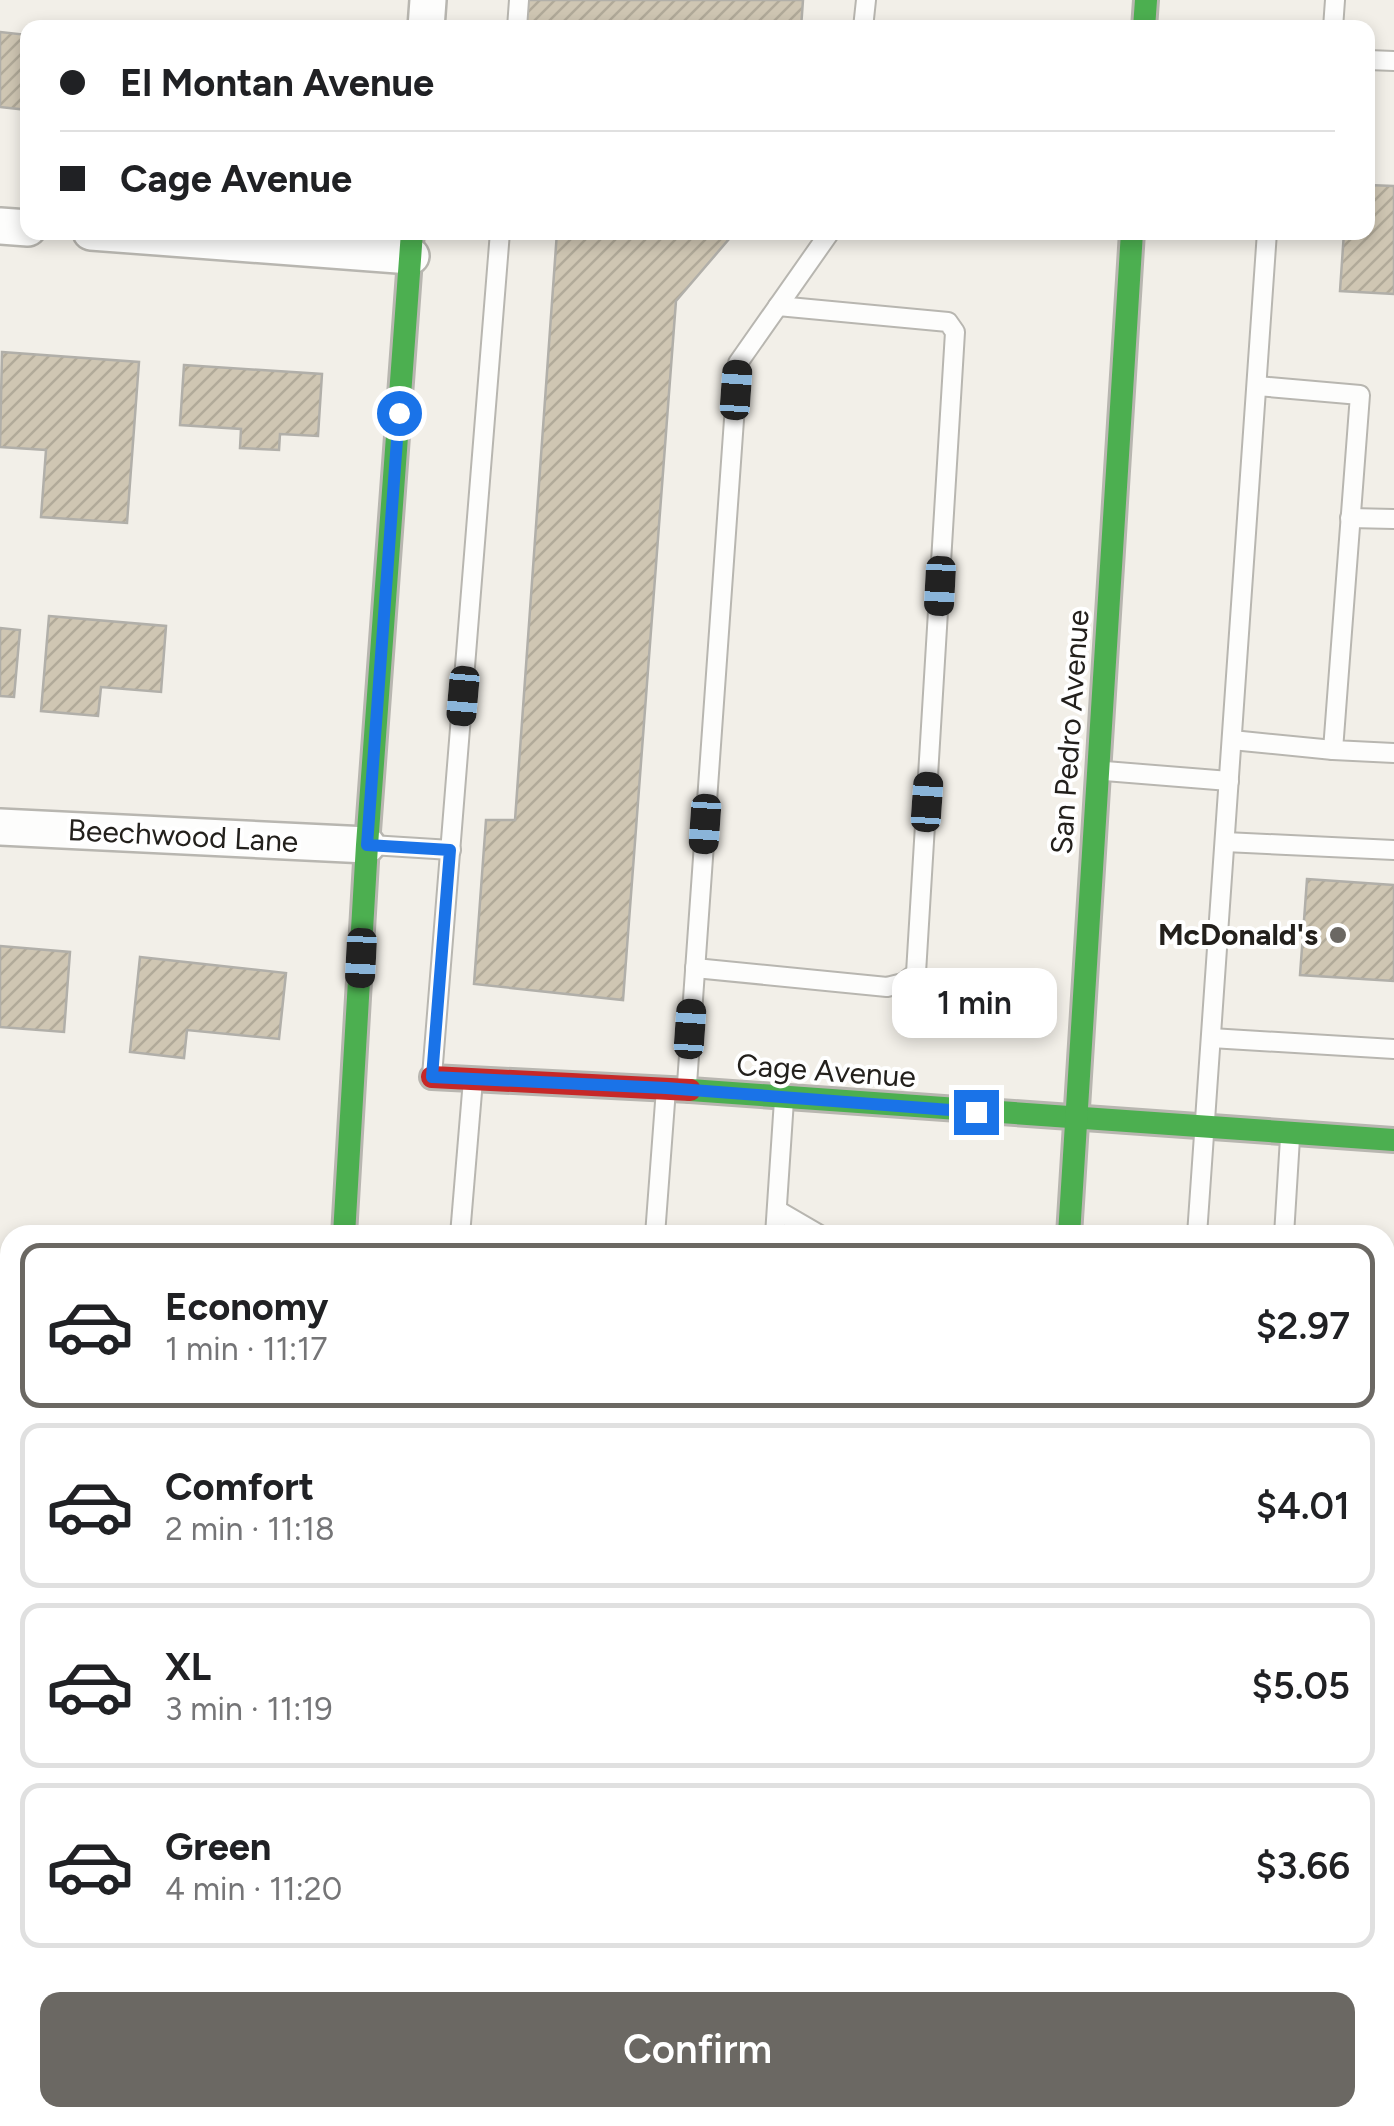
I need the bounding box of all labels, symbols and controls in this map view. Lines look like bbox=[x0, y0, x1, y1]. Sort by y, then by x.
text: El Montan Avenue bbox=[120, 60, 434, 106]
text: Cage Avenue bbox=[120, 156, 352, 202]
car bbox=[719, 359, 753, 421]
route start bbox=[377, 391, 422, 436]
car bbox=[923, 555, 957, 617]
street label: San Pedro Avenue bbox=[1042, 608, 1097, 856]
car bbox=[445, 665, 481, 727]
car bbox=[910, 771, 944, 833]
car bbox=[688, 793, 722, 855]
street label: Beechwood Lane bbox=[67, 811, 299, 860]
place label: McDonald's bbox=[1158, 916, 1318, 953]
marker: McDonald's bbox=[1327, 924, 1349, 946]
car bbox=[344, 927, 378, 989]
callout: 1 min bbox=[894, 967, 1058, 1037]
text: 1 min bbox=[937, 984, 1012, 1022]
car bbox=[673, 998, 707, 1060]
street label: Cage Avenue bbox=[735, 1046, 917, 1095]
route end bbox=[954, 1090, 999, 1135]
icon: car bbox=[45, 1281, 135, 1371]
text: Economy bbox=[165, 1284, 328, 1330]
text: $2.97 bbox=[1256, 1303, 1350, 1349]
text: 1 min · 11:17 bbox=[165, 1330, 328, 1368]
icon: car bbox=[45, 1461, 135, 1551]
text: Comfort bbox=[165, 1464, 314, 1510]
text: $4.01 bbox=[1256, 1483, 1350, 1529]
text: 2 min · 11:18 bbox=[165, 1510, 335, 1548]
icon: car bbox=[45, 1641, 135, 1731]
text: XL bbox=[165, 1644, 211, 1690]
text: $5.05 bbox=[1252, 1663, 1350, 1709]
text: 3 min · 11:19 bbox=[165, 1690, 333, 1728]
icon: car bbox=[45, 1821, 135, 1911]
text: Green bbox=[165, 1824, 271, 1870]
text: $3.66 bbox=[1255, 1843, 1350, 1889]
text: 4 min · 11:20 bbox=[165, 1870, 342, 1908]
button: Confirm bbox=[40, 1992, 1355, 2107]

